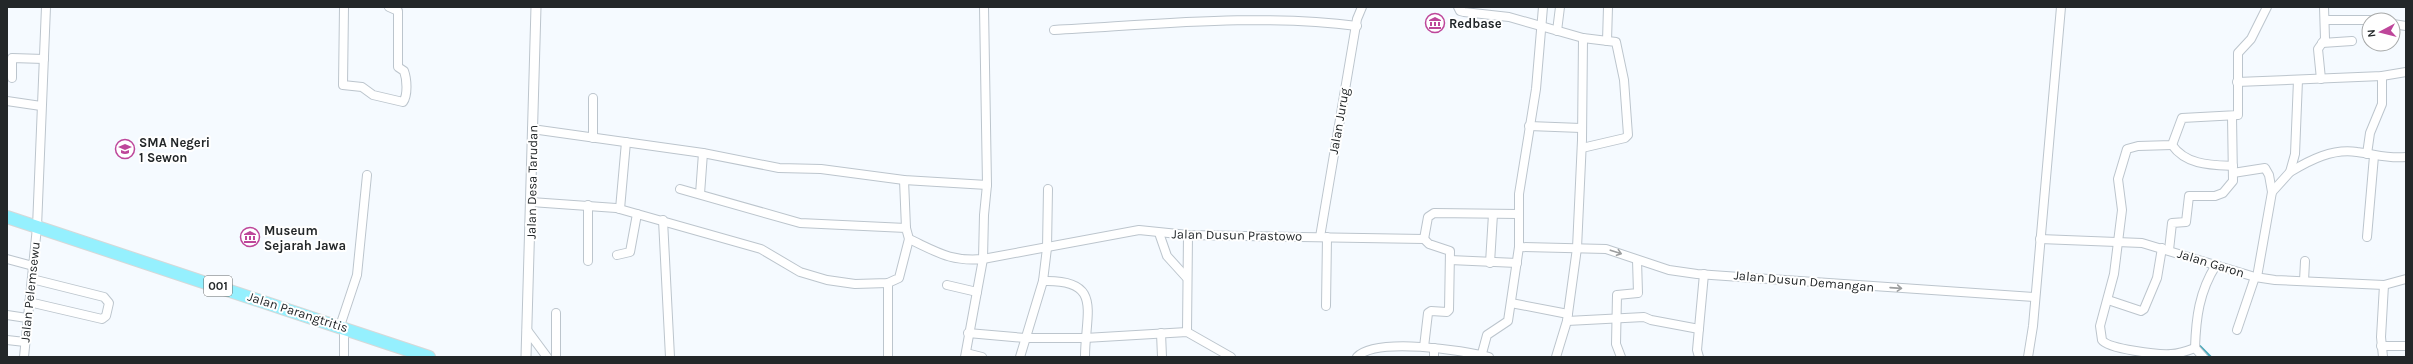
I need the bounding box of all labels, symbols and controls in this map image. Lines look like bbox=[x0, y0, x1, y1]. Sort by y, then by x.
museum icon: Redbase bbox=[1424, 12, 1446, 34]
north arrow bbox=[2361, 12, 2401, 52]
place label: Redbase bbox=[1449, 16, 1502, 31]
text: N bbox=[2365, 28, 2379, 38]
street label: Jalan Jurug bbox=[1326, 86, 1352, 155]
street label: Jalan Desa Tarudan bbox=[524, 125, 540, 239]
place label: SMA Negeri 1 Sewon bbox=[139, 135, 210, 165]
school or university icon: SMA Negeri 1 Sewon bbox=[114, 138, 136, 160]
place label: Museum Sejarah Jawa bbox=[264, 223, 346, 253]
museum icon: Museum Sejarah Jawa bbox=[239, 226, 261, 248]
street label: Jalan Dusun Prastowo bbox=[1172, 226, 1302, 244]
street label: Jalan Pelemsewu bbox=[17, 241, 43, 343]
street label: Jalan Garon bbox=[2176, 246, 2246, 280]
one-way arrow bbox=[1609, 249, 1622, 256]
street label: Jalan Dusun Demangan bbox=[1733, 267, 1875, 295]
road number: 001 bbox=[204, 276, 232, 296]
one-way arrow bbox=[1889, 285, 1902, 292]
street label: Jalan Parangtritis bbox=[246, 289, 350, 335]

